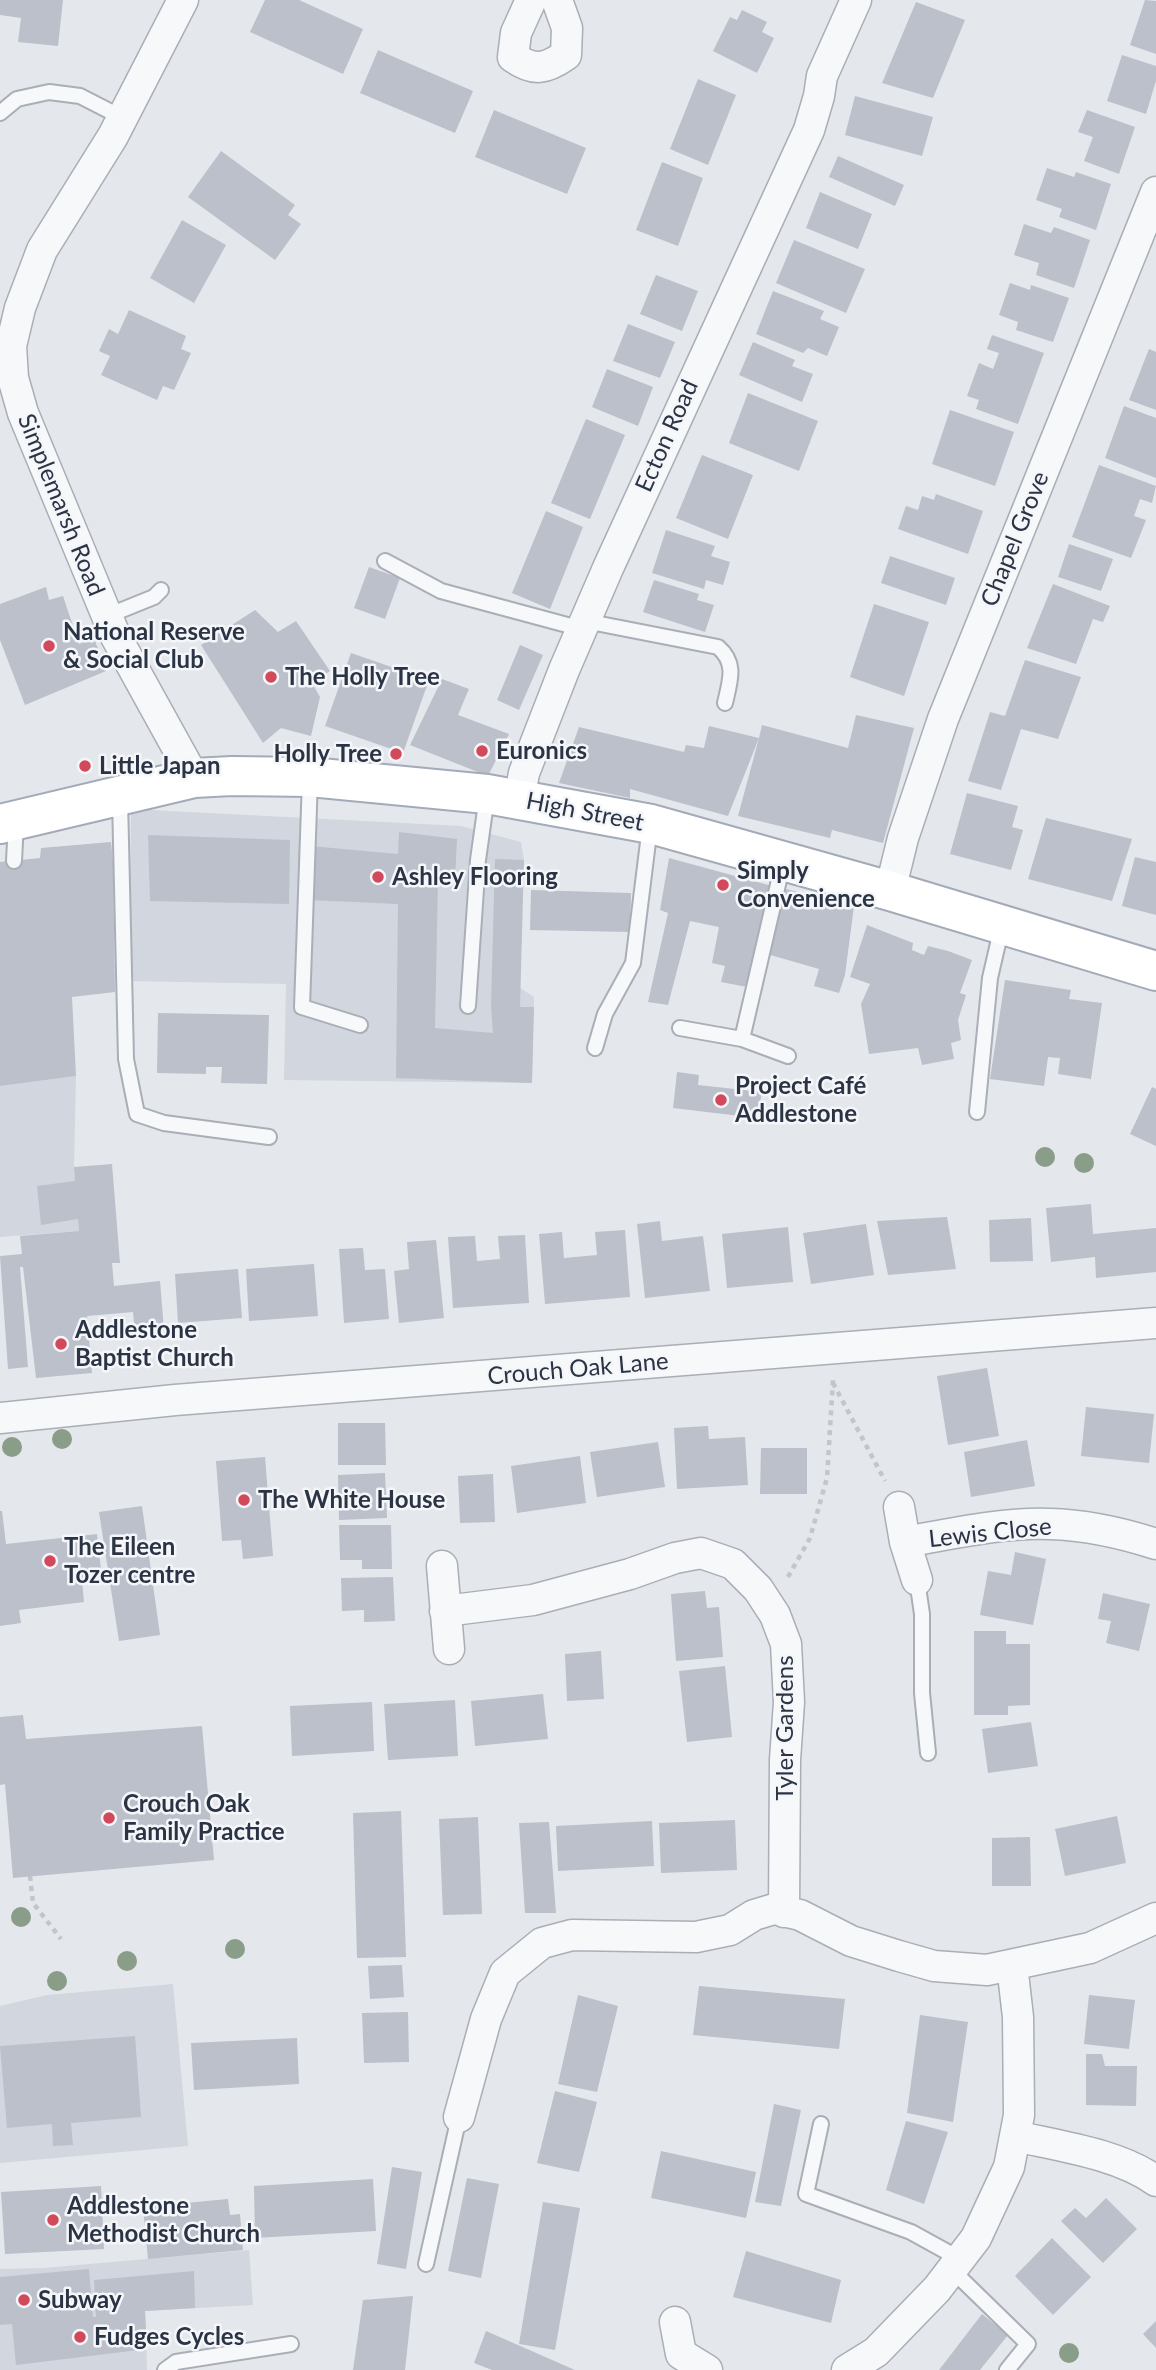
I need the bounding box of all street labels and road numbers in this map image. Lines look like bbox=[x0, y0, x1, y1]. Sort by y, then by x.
street label: Ecton Road bbox=[630, 375, 704, 497]
street label: Simplemarsh Road bbox=[11, 410, 111, 600]
street label: Chapel Grove bbox=[975, 467, 1055, 611]
street label: High Street bbox=[524, 787, 646, 837]
street label: Crouch Oak Lane bbox=[486, 1347, 670, 1391]
street label: Lewis Close bbox=[927, 1512, 1053, 1554]
street label: Tyler Gardens bbox=[771, 1655, 799, 1801]

